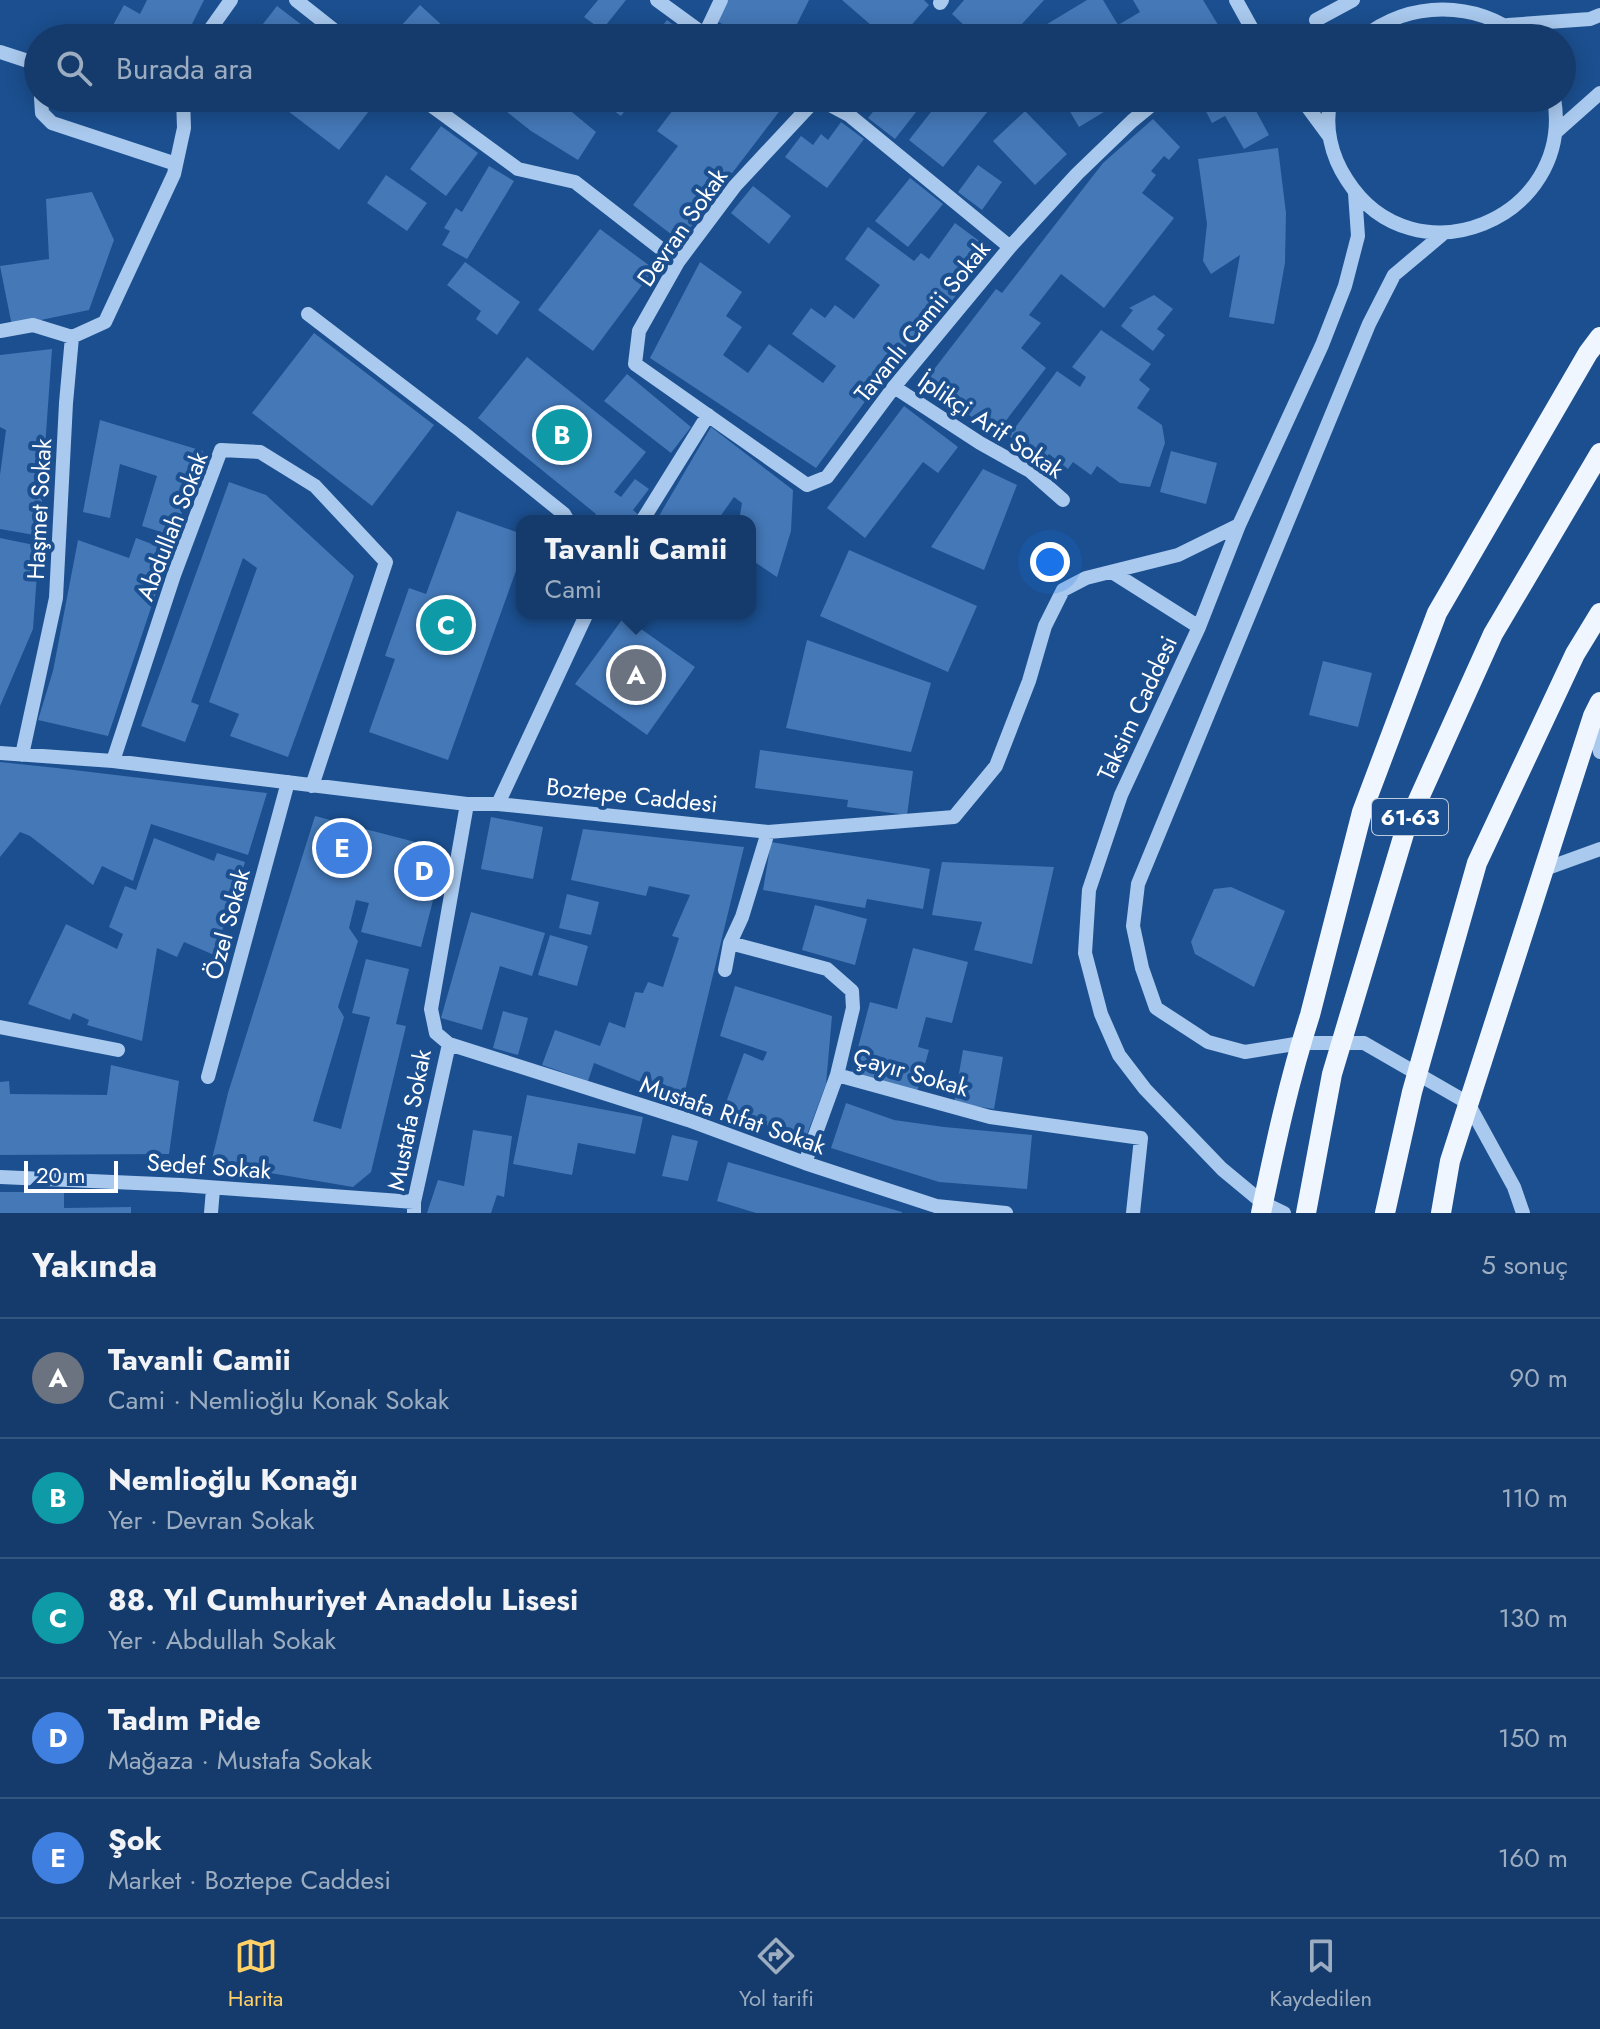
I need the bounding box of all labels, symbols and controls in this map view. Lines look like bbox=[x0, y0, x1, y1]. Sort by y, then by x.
search box bbox=[24, 24, 1576, 112]
icon: search bbox=[52, 46, 96, 90]
text: Burada ara bbox=[116, 47, 253, 90]
street label: Devran Sokak bbox=[628, 160, 736, 293]
street label: Tavanlı Camii Sokak bbox=[846, 232, 999, 409]
street label: İplikçi Arif Sokak bbox=[911, 363, 1072, 487]
pin: B bbox=[536, 405, 588, 465]
street label: Haşmet Sokak bbox=[18, 437, 60, 580]
street label: Abdullah Sokak bbox=[128, 446, 217, 606]
popup bbox=[516, 515, 756, 619]
text: Tavanli Camii bbox=[545, 527, 727, 570]
your location bbox=[1030, 542, 1070, 582]
text: Cami bbox=[545, 570, 602, 608]
pin: C bbox=[420, 595, 472, 655]
street label: Taksim Caddesi bbox=[1088, 630, 1186, 786]
pin: A bbox=[610, 645, 662, 705]
street label: Boztepe Caddesi bbox=[545, 769, 719, 821]
road number: 61-63 bbox=[1372, 799, 1448, 835]
pin: E bbox=[316, 818, 368, 878]
pin: D bbox=[398, 841, 450, 901]
street label: Özel Sokak bbox=[195, 864, 259, 983]
street label: Çayır Sokak bbox=[849, 1039, 973, 1105]
street label: Mustafa Sokak bbox=[378, 1046, 440, 1194]
street label: Mustafa Rıfat Sokak bbox=[635, 1067, 831, 1163]
street label: Sedef Sokak bbox=[146, 1144, 273, 1188]
scale bar bbox=[24, 1157, 118, 1193]
text: 20 m bbox=[36, 1159, 85, 1191]
text: Yakında bbox=[32, 1241, 157, 1290]
text: 5 sonuç bbox=[1481, 1246, 1568, 1284]
text: Tavanli Camii bbox=[108, 1338, 291, 1381]
text: A bbox=[48, 1359, 68, 1397]
text: 90 m bbox=[1509, 1359, 1568, 1397]
text: Cami · Nemlioğlu Konak Sokak bbox=[108, 1381, 449, 1419]
text: Nemlioğlu Konağı bbox=[108, 1458, 358, 1501]
text: B bbox=[49, 1479, 67, 1517]
text: 110 m bbox=[1501, 1479, 1568, 1517]
text: Yer · Devran Sokak bbox=[108, 1501, 315, 1539]
text: 88. Yıl Cumhuriyet Anadolu Lisesi bbox=[108, 1578, 578, 1621]
text: C bbox=[49, 1599, 67, 1637]
text: 130 m bbox=[1498, 1599, 1568, 1637]
text: Yer · Abdullah Sokak bbox=[108, 1621, 336, 1659]
text: Tadım Pide bbox=[108, 1698, 261, 1741]
text: D bbox=[48, 1719, 68, 1757]
text: 150 m bbox=[1498, 1719, 1568, 1757]
text: Mağaza · Mustafa Sokak bbox=[108, 1741, 372, 1779]
text: Şok bbox=[108, 1818, 162, 1861]
text: E bbox=[50, 1839, 66, 1877]
text: 160 m bbox=[1498, 1839, 1568, 1877]
text: Market · Boztepe Caddesi bbox=[108, 1861, 391, 1899]
tab: Harita bbox=[228, 1934, 283, 2014]
tab: Yol tarifi bbox=[739, 1934, 814, 2014]
tab: Kaydedilen bbox=[1270, 1934, 1372, 2014]

